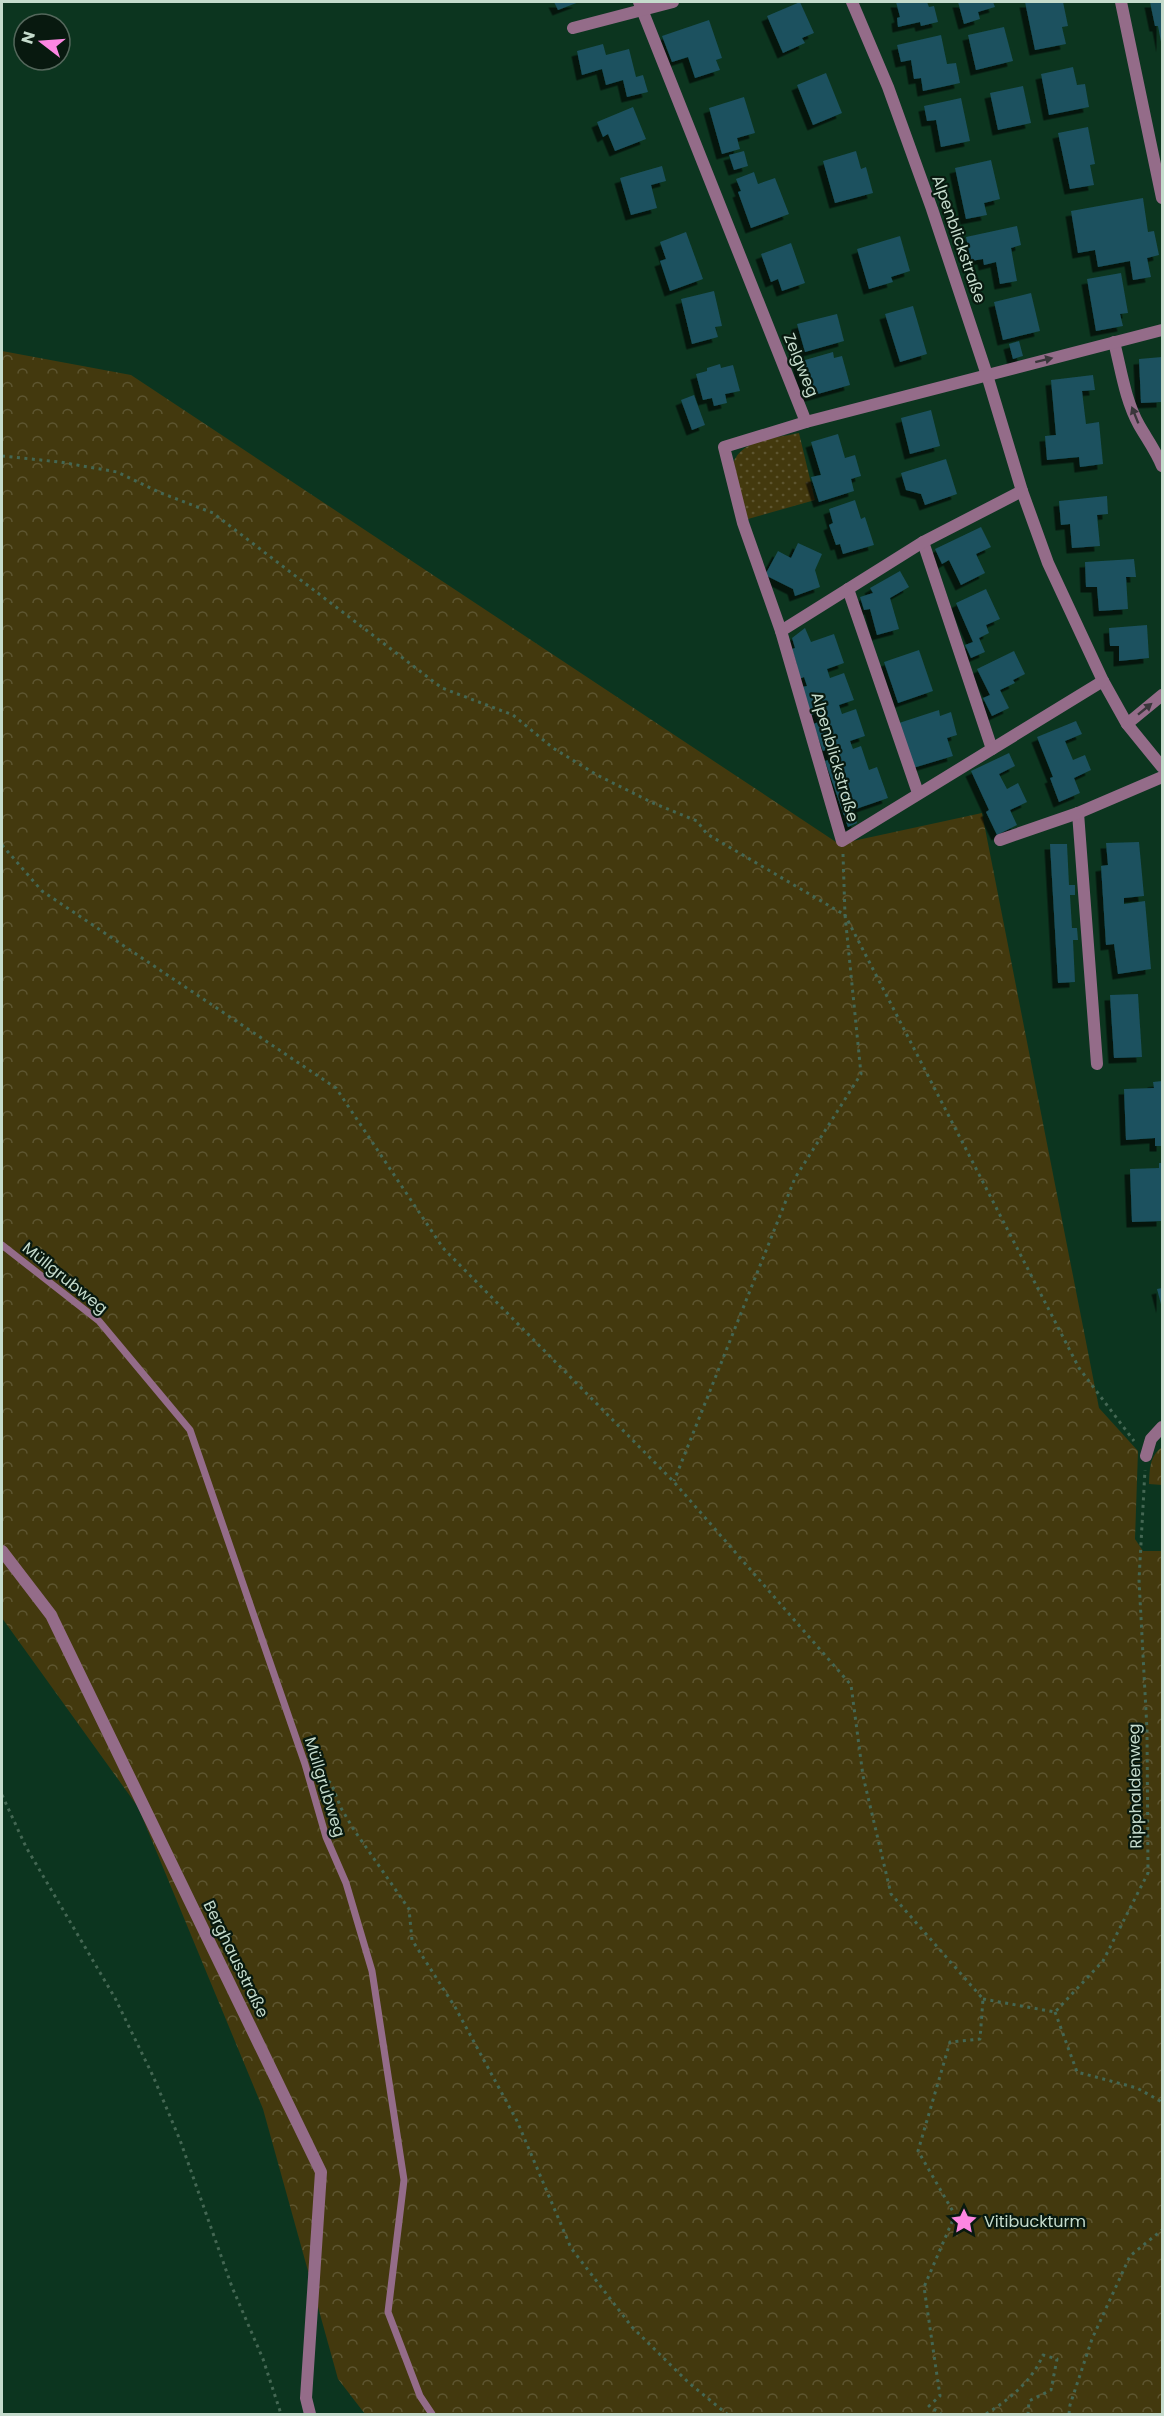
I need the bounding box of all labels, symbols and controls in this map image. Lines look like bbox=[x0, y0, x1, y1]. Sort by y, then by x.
north arrow bbox=[12, 12, 72, 72]
text: N bbox=[15, 29, 41, 47]
street label: Alpenblickstraße bbox=[926, 172, 992, 306]
street label: Zelgweg bbox=[778, 330, 824, 400]
one-way arrow bbox=[1035, 355, 1053, 365]
one-way arrow bbox=[1130, 406, 1139, 424]
street label: Alpenblickstraße bbox=[805, 689, 865, 825]
one-way arrow bbox=[1137, 703, 1153, 716]
street label: Müllgrubweg bbox=[18, 1236, 112, 1320]
street label: Ripphaldenweg bbox=[1122, 1723, 1148, 1849]
street label: Müllgrubweg bbox=[299, 1734, 351, 1840]
street label: Berghausstraße bbox=[198, 1896, 274, 2022]
place icon: Vitibuckturm bbox=[949, 2206, 979, 2236]
place label: Vitibuckturm bbox=[984, 2210, 1086, 2233]

